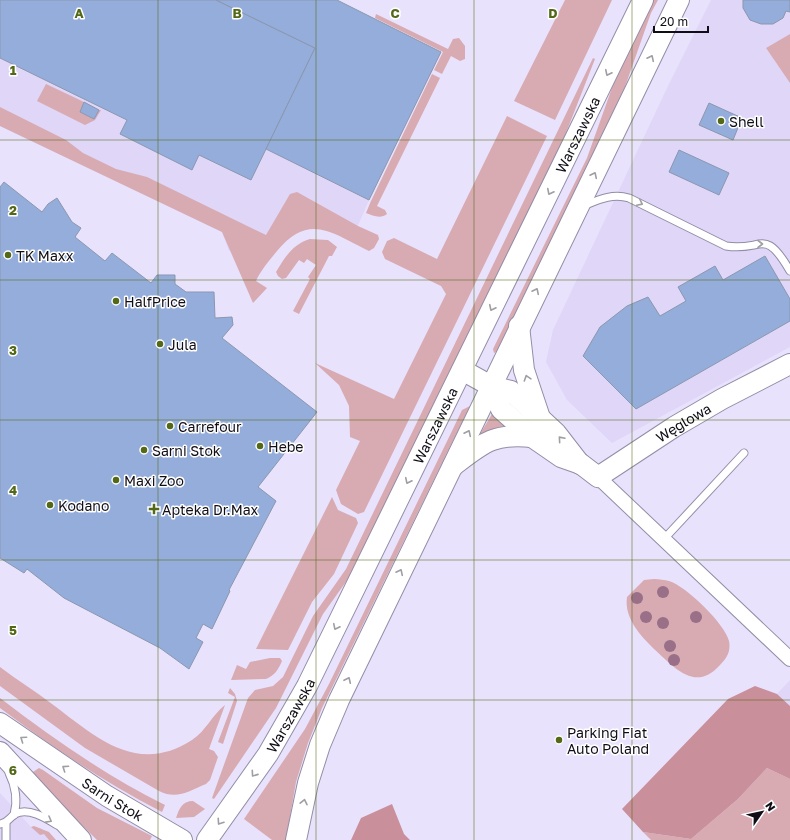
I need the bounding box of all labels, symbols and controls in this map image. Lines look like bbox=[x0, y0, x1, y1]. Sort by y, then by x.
text: A bbox=[74, 5, 84, 21]
text: B bbox=[232, 5, 242, 21]
text: C bbox=[390, 5, 400, 21]
text: D bbox=[548, 5, 558, 21]
scale bar bbox=[654, 8, 708, 34]
text: 20 m bbox=[660, 14, 688, 29]
one-way arrow bbox=[646, 55, 654, 62]
text: 1 bbox=[10, 62, 17, 78]
one-way arrow bbox=[605, 69, 613, 76]
street label: Warszawska bbox=[551, 93, 603, 175]
place label: Shell bbox=[729, 113, 764, 130]
marker: Shell bbox=[716, 116, 726, 126]
one-way arrow bbox=[589, 171, 596, 179]
one-way arrow bbox=[547, 187, 554, 195]
one-way arrow bbox=[636, 198, 644, 206]
text: 2 bbox=[9, 202, 17, 218]
one-way arrow bbox=[757, 240, 763, 248]
place label: TK Maxx bbox=[16, 247, 74, 264]
marker: TK Maxx bbox=[3, 250, 13, 260]
one-way arrow bbox=[531, 288, 539, 296]
place label: HalfPrice bbox=[124, 293, 186, 310]
marker: HalfPrice bbox=[111, 296, 121, 306]
one-way arrow bbox=[490, 304, 497, 312]
place label: Jula bbox=[168, 336, 197, 353]
marker: Jula bbox=[155, 339, 165, 349]
text: 3 bbox=[9, 342, 17, 358]
one-way arrow bbox=[523, 375, 531, 382]
street label: Warszawska bbox=[409, 384, 461, 466]
street label: Węglowa bbox=[652, 399, 714, 445]
place label: Carrefour bbox=[178, 418, 242, 435]
marker: Carrefour bbox=[165, 421, 175, 431]
one-way arrow bbox=[463, 430, 471, 437]
one-way arrow bbox=[558, 436, 565, 444]
place label: Hebe bbox=[268, 438, 304, 455]
marker: Hebe bbox=[255, 441, 265, 451]
place label: Sarni Stok bbox=[152, 442, 221, 459]
marker: Sarni Stok bbox=[139, 445, 149, 455]
place label: Maxi Zoo bbox=[124, 472, 184, 489]
marker: Maxi Zoo bbox=[111, 475, 121, 485]
one-way arrow bbox=[405, 476, 413, 484]
text: 4 bbox=[9, 482, 17, 498]
place label: Kodano bbox=[58, 497, 109, 514]
marker: Kodano bbox=[45, 500, 55, 510]
place label: Apteka Dr.Max bbox=[162, 501, 259, 518]
marker: Apteka Dr.Max bbox=[149, 504, 159, 514]
one-way arrow bbox=[395, 568, 403, 576]
text: 5 bbox=[9, 622, 17, 638]
one-way arrow bbox=[333, 623, 341, 630]
street label: Warszawska bbox=[262, 675, 318, 756]
one-way arrow bbox=[343, 677, 351, 684]
place label: Parking Fiat Auto Poland bbox=[567, 724, 649, 757]
marker: Parking Fiat Auto Poland bbox=[554, 735, 564, 745]
one-way arrow bbox=[20, 736, 27, 744]
text: 6 bbox=[9, 762, 17, 778]
one-way arrow bbox=[62, 765, 69, 773]
one-way arrow bbox=[252, 769, 259, 776]
street label: Sarni Stok bbox=[79, 773, 147, 824]
north arrow bbox=[742, 792, 782, 832]
one-way arrow bbox=[299, 799, 307, 805]
text: N bbox=[763, 799, 778, 813]
one-way arrow bbox=[45, 815, 52, 823]
one-way arrow bbox=[217, 818, 225, 825]

